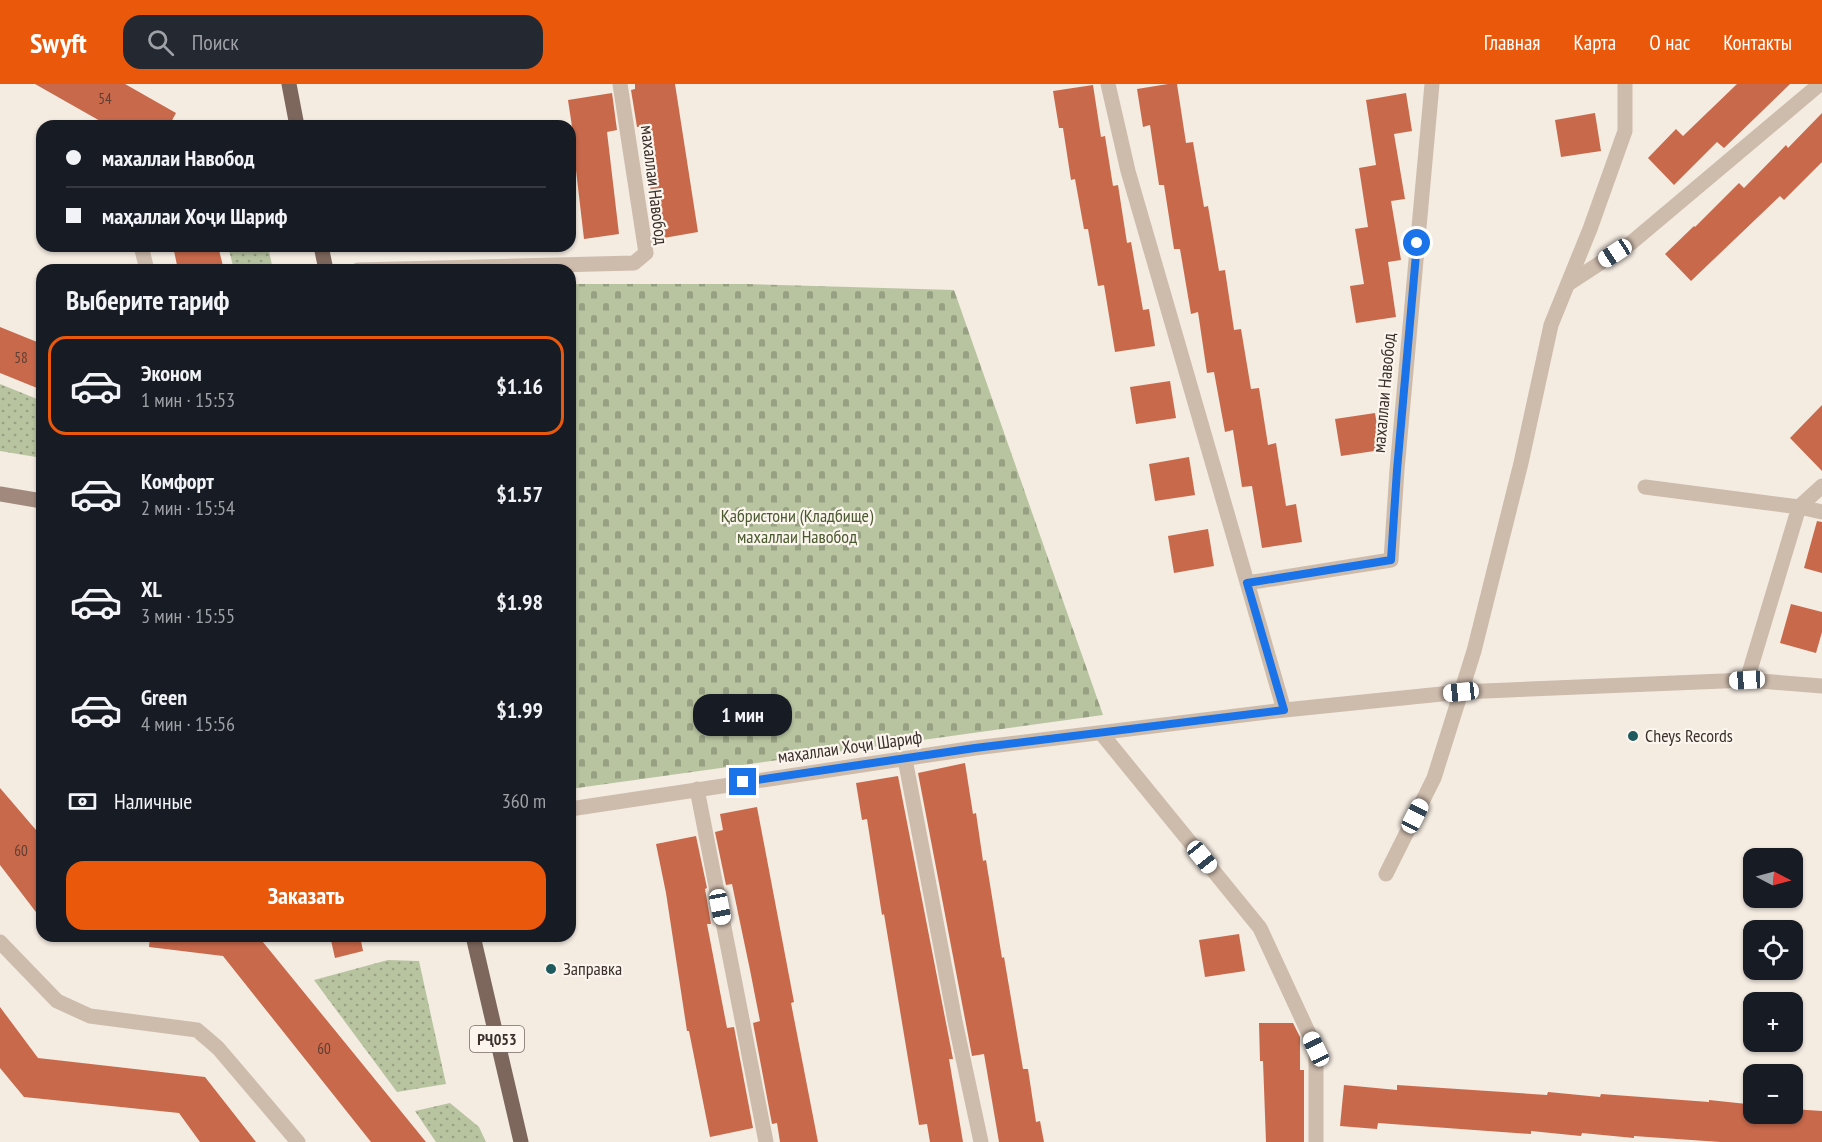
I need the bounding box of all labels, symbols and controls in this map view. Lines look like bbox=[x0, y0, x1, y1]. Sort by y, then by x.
search box bbox=[123, 15, 543, 69]
text: Swyft bbox=[30, 24, 87, 61]
icon: search bbox=[144, 26, 177, 59]
text: Поиск bbox=[192, 28, 239, 56]
text: Главная bbox=[1484, 29, 1540, 56]
text: Карта bbox=[1573, 29, 1616, 56]
text: О нас bbox=[1649, 29, 1690, 56]
text: Контакты bbox=[1723, 29, 1792, 56]
house number: 54 bbox=[98, 89, 112, 108]
street label: махаллаи Навобод bbox=[636, 124, 673, 246]
text: махаллаи Навобод bbox=[102, 144, 254, 172]
text: маҳаллаи Хоҷи Шариф bbox=[102, 202, 287, 230]
route start bbox=[1403, 229, 1430, 256]
car bbox=[1595, 236, 1635, 270]
text: Выберите тариф bbox=[66, 283, 229, 317]
street label: махаллаи Навобод bbox=[1367, 332, 1400, 454]
house number: 58 bbox=[14, 348, 28, 367]
icon: car bbox=[69, 359, 123, 413]
text: Эконом bbox=[141, 359, 202, 387]
text: $1.16 bbox=[496, 372, 543, 400]
text: 1 мин · 15:53 bbox=[141, 387, 235, 413]
icon: car bbox=[69, 467, 123, 521]
text: Комфорт bbox=[141, 467, 214, 495]
text: $1.57 bbox=[496, 480, 543, 508]
text: 2 мин · 15:54 bbox=[141, 495, 235, 521]
park label: Қабристони (Кладбище) махаллаи Навобод bbox=[721, 504, 874, 548]
icon: car bbox=[69, 575, 123, 629]
text: XL bbox=[141, 575, 162, 603]
text: $1.98 bbox=[496, 588, 543, 616]
text: 3 мин · 15:55 bbox=[141, 603, 235, 629]
car bbox=[1729, 670, 1765, 690]
car bbox=[1442, 681, 1480, 703]
icon: car bbox=[69, 683, 123, 737]
text: Green bbox=[141, 683, 187, 711]
callout: 1 мин bbox=[694, 695, 792, 737]
text: $1.99 bbox=[496, 696, 543, 724]
text: 1 мин bbox=[721, 702, 764, 728]
text: 4 мин · 15:56 bbox=[141, 711, 235, 737]
place label: Cheys Records bbox=[1645, 724, 1733, 747]
street label: маҳаллаи Хоҷи Шариф bbox=[776, 725, 924, 768]
marker: Cheys Records bbox=[1626, 729, 1640, 743]
route end bbox=[729, 768, 756, 795]
icon: cash bbox=[66, 785, 99, 818]
text: Наличные bbox=[114, 787, 192, 815]
text: 360 m bbox=[502, 788, 546, 814]
car bbox=[1399, 796, 1431, 836]
car bbox=[1184, 837, 1220, 877]
house number: 60 bbox=[14, 841, 28, 860]
north arrow bbox=[1743, 848, 1803, 908]
map controls bbox=[1743, 848, 1803, 1124]
button: Заказать bbox=[66, 861, 546, 930]
car bbox=[708, 888, 732, 926]
button: locate bbox=[1743, 920, 1803, 980]
place label: Заправка bbox=[563, 957, 622, 980]
marker: Заправка bbox=[544, 962, 558, 976]
button: + bbox=[1743, 992, 1803, 1052]
road number: РҶ053 bbox=[470, 1026, 524, 1052]
car bbox=[1300, 1029, 1332, 1069]
house number: 60 bbox=[317, 1039, 331, 1058]
button: − bbox=[1743, 1064, 1803, 1124]

